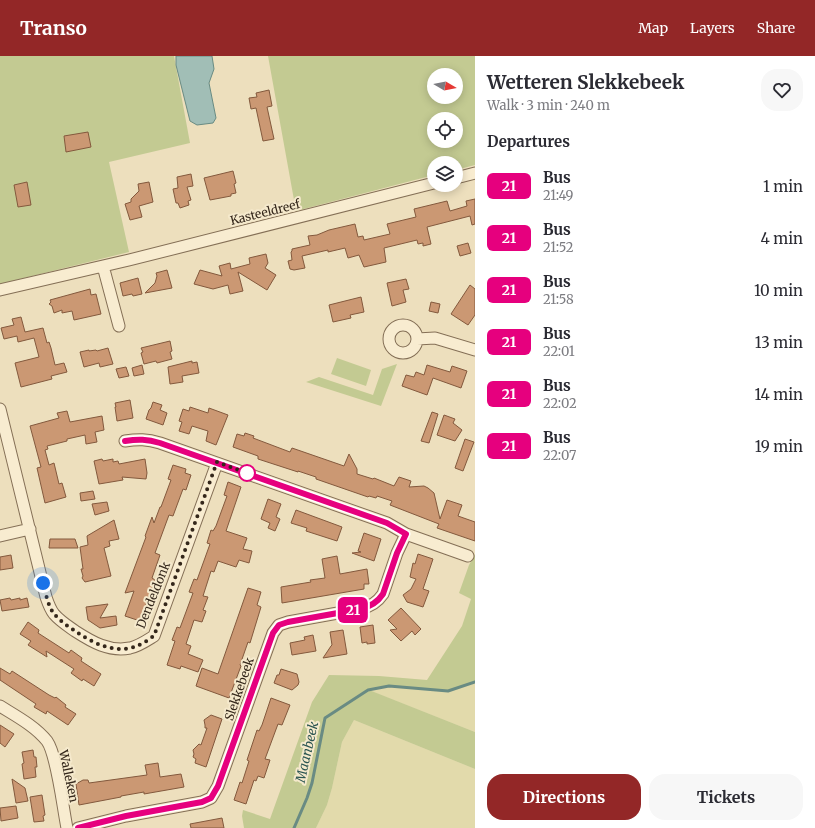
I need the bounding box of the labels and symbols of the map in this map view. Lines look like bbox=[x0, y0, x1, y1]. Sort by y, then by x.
north arrow bbox=[427, 68, 463, 104]
street label: Kasteeldreef bbox=[229, 196, 302, 228]
unlabelled marker bbox=[238, 464, 256, 482]
street label: Dendeldonk bbox=[133, 559, 173, 631]
your location bbox=[33, 573, 53, 593]
line badge: 21 bbox=[335, 597, 371, 623]
street label: Slekkebeek bbox=[221, 655, 257, 723]
water label: Maanbeek bbox=[292, 720, 322, 785]
street label: Walleken bbox=[56, 747, 82, 804]

